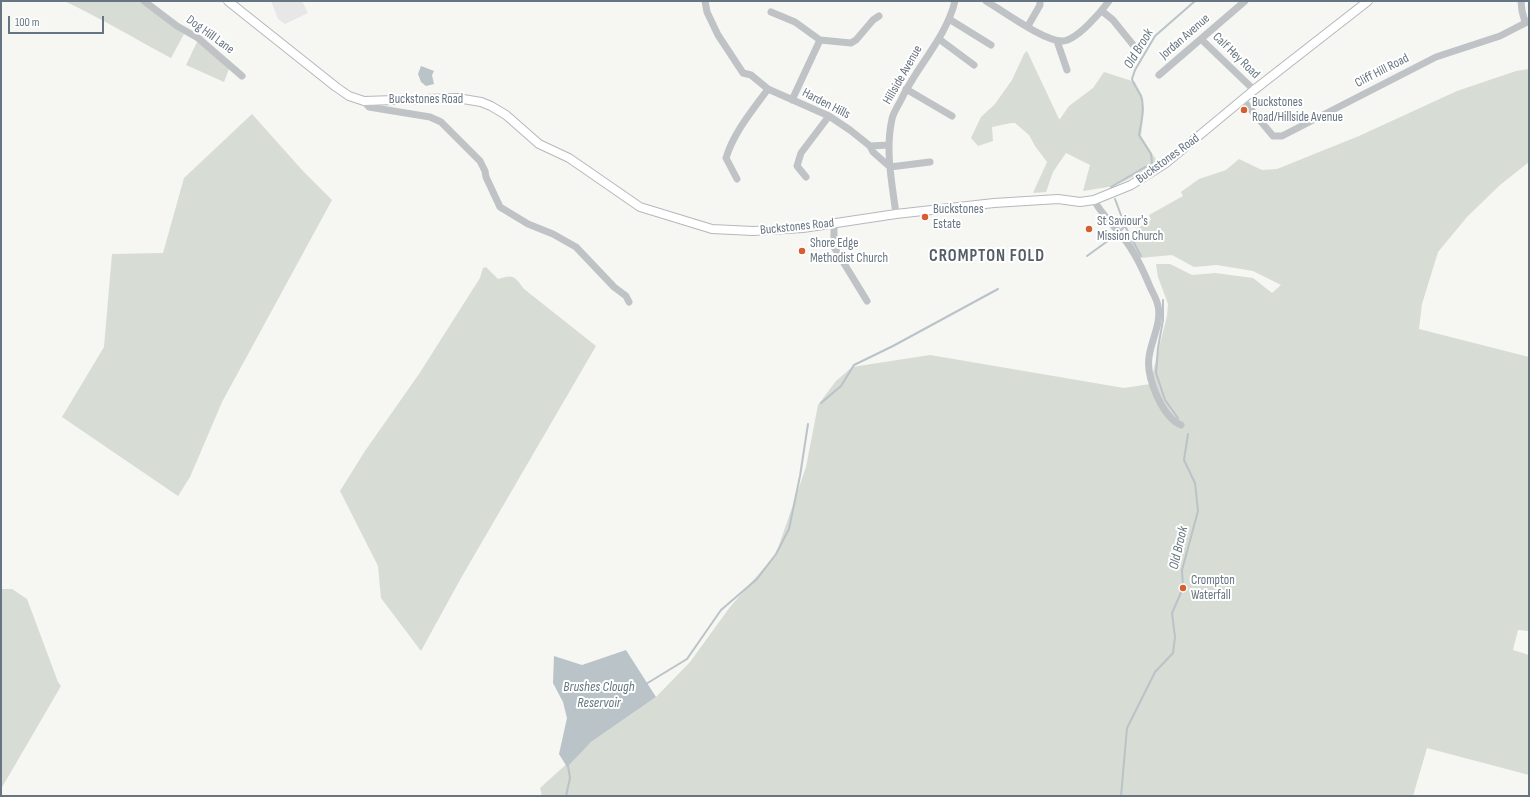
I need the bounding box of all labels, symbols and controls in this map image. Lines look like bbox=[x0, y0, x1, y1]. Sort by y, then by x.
scale bar bbox=[10, 8, 106, 34]
street label: Jordan Avenue bbox=[1157, 11, 1213, 63]
street label: Dog Hill Lane bbox=[183, 12, 237, 58]
text: 100 m bbox=[15, 15, 40, 30]
water label: Old Brook bbox=[1121, 26, 1157, 72]
street label: Calf Hey Road bbox=[1209, 30, 1263, 82]
street label: Hillside Avenue bbox=[880, 43, 926, 107]
street label: Cliff Hill Road bbox=[1352, 51, 1412, 91]
street label: Harden Hills bbox=[799, 85, 853, 123]
street label: Buckstones Road bbox=[389, 92, 463, 108]
place label: Buckstones Road/Hillside Avenue bbox=[1252, 95, 1343, 126]
marker: Buckstones Road/Hillside Avenue bbox=[1239, 105, 1249, 115]
street label: Buckstones Road bbox=[1133, 131, 1203, 187]
place label: Buckstones Estate bbox=[933, 202, 984, 233]
marker: Buckstones Estate bbox=[920, 212, 930, 222]
place label: St Saviour's Mission Church bbox=[1097, 214, 1163, 245]
street label: Buckstones Road bbox=[759, 215, 835, 239]
marker: St Saviour's Mission Church bbox=[1084, 224, 1094, 234]
place label: Shore Edge Methodist Church bbox=[810, 236, 888, 267]
marker: Shore Edge Methodist Church bbox=[797, 246, 807, 256]
district label: CROMPTON FOLD bbox=[929, 247, 1045, 267]
water label: Old Brook bbox=[1166, 525, 1192, 571]
place label: Crompton Waterfall bbox=[1191, 573, 1235, 604]
marker: Crompton Waterfall bbox=[1178, 583, 1188, 593]
water label: Brushes Clough Reservoir bbox=[563, 679, 635, 712]

